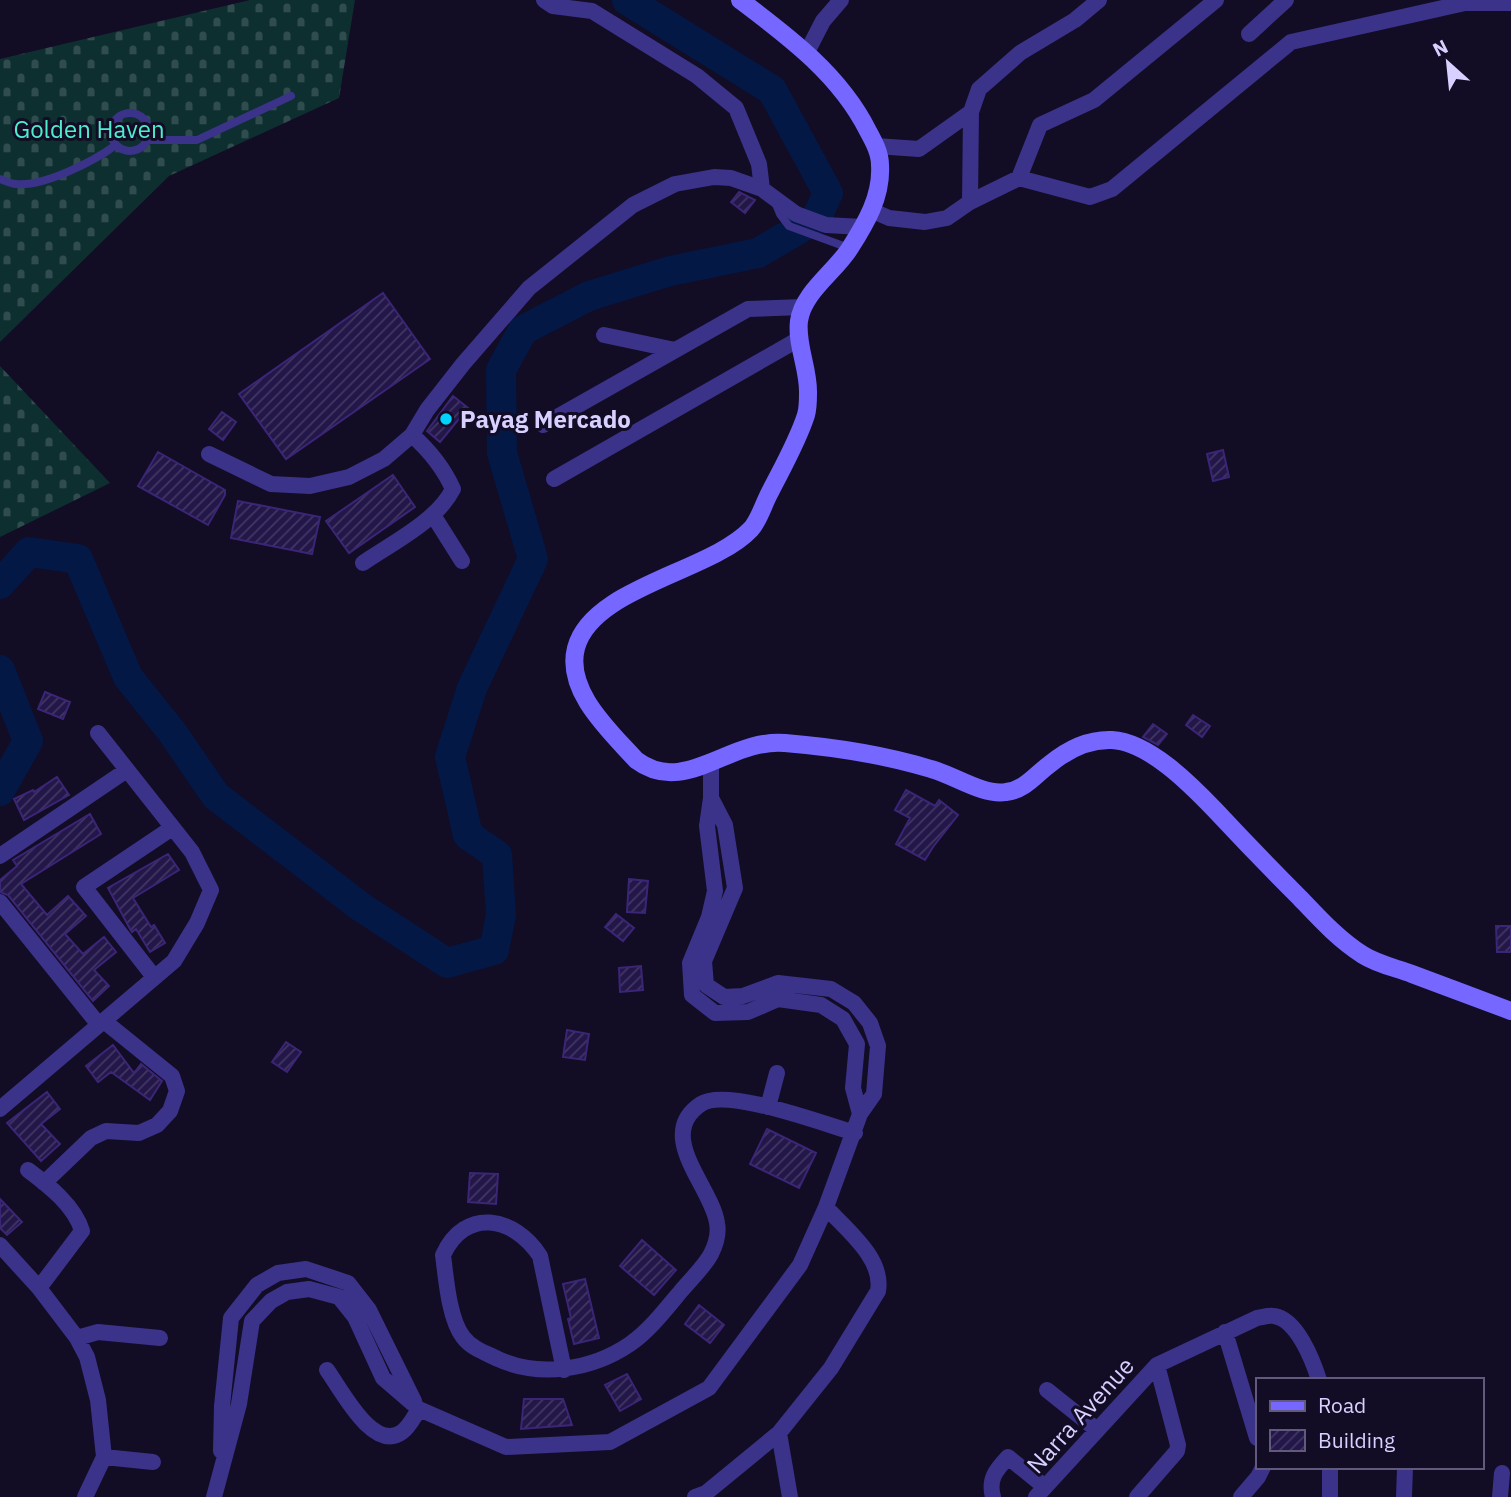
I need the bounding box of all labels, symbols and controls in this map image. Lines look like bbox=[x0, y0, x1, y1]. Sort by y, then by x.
north arrow bbox=[1413, 28, 1483, 98]
text: N bbox=[1429, 34, 1452, 62]
park label: Golden Haven bbox=[13, 113, 165, 145]
place label: Payag Mercado bbox=[460, 403, 631, 435]
marker: Payag Mercado bbox=[438, 411, 454, 427]
street label: Narra Avenue bbox=[1019, 1350, 1141, 1480]
legend bbox=[1256, 1378, 1483, 1469]
text: Road bbox=[1318, 1391, 1366, 1419]
text: Building bbox=[1318, 1426, 1395, 1454]

